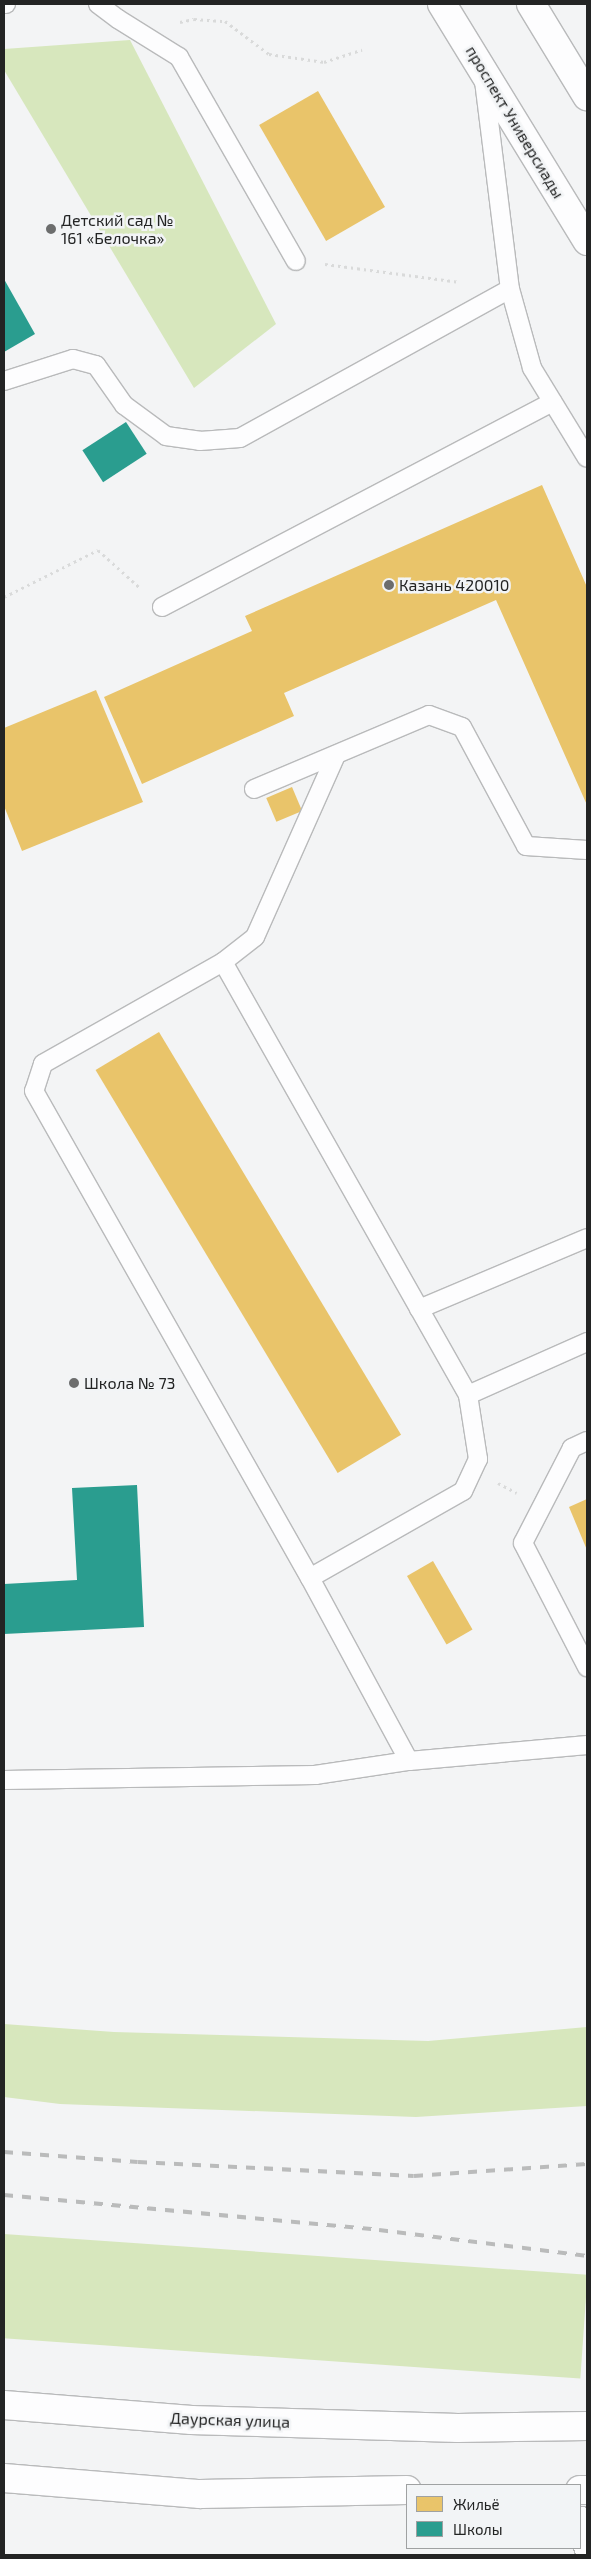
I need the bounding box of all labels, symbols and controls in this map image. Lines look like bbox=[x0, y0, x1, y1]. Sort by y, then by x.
street label: проспект Универсиады bbox=[462, 42, 568, 202]
place label: Детский сад № 161 «Белочка» bbox=[61, 210, 174, 248]
marker: Детский сад № 161 «Белочка» bbox=[45, 223, 57, 235]
place label: Казань 420010 bbox=[399, 575, 509, 595]
marker: Казань 420010 bbox=[383, 579, 395, 591]
place label: Школа № 73 bbox=[84, 1373, 176, 1393]
marker: Школа № 73 bbox=[68, 1377, 80, 1389]
street label: Даурская улица bbox=[170, 2408, 290, 2432]
legend bbox=[406, 2484, 581, 2549]
text: Жильё bbox=[453, 2495, 500, 2513]
text: Школы bbox=[453, 2520, 503, 2538]

